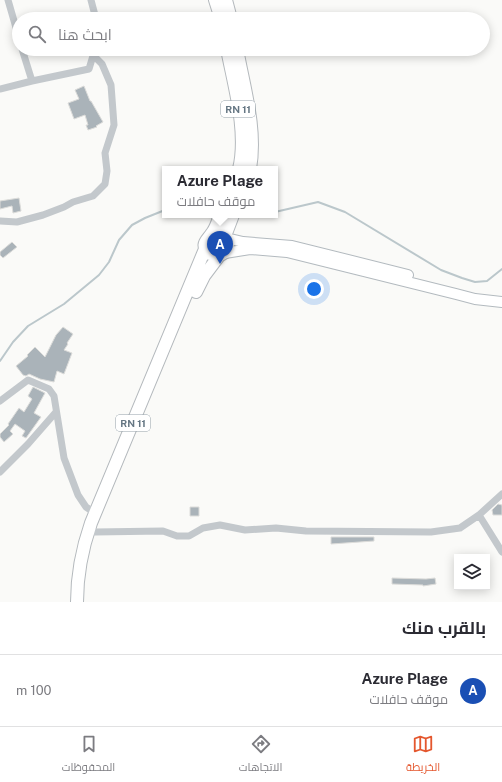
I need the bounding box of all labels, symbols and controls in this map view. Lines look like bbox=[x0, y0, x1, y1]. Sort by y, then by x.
search box bbox=[12, 12, 490, 56]
icon: search bbox=[26, 23, 48, 45]
text: ابحث هنا bbox=[58, 26, 112, 43]
road number: RN 11 bbox=[221, 101, 255, 117]
popup bbox=[162, 166, 278, 218]
text: Azure Plage bbox=[177, 172, 263, 189]
text: موقف حافلات bbox=[177, 194, 255, 209]
pin: A bbox=[207, 231, 233, 264]
your location bbox=[304, 279, 324, 299]
road number: RN 11 bbox=[116, 415, 150, 431]
map controls bbox=[454, 554, 490, 590]
button: layers bbox=[454, 554, 490, 590]
text: بالقرب منك bbox=[402, 618, 486, 638]
text: Azure Plage bbox=[361, 670, 448, 687]
text: 100 m bbox=[16, 683, 52, 698]
text: A bbox=[468, 683, 478, 698]
text: موقف حافلات bbox=[369, 692, 448, 707]
tab: المحفوظات bbox=[62, 733, 115, 777]
tab: الاتجاهات bbox=[239, 733, 282, 777]
tab: الخريطة bbox=[406, 733, 440, 777]

